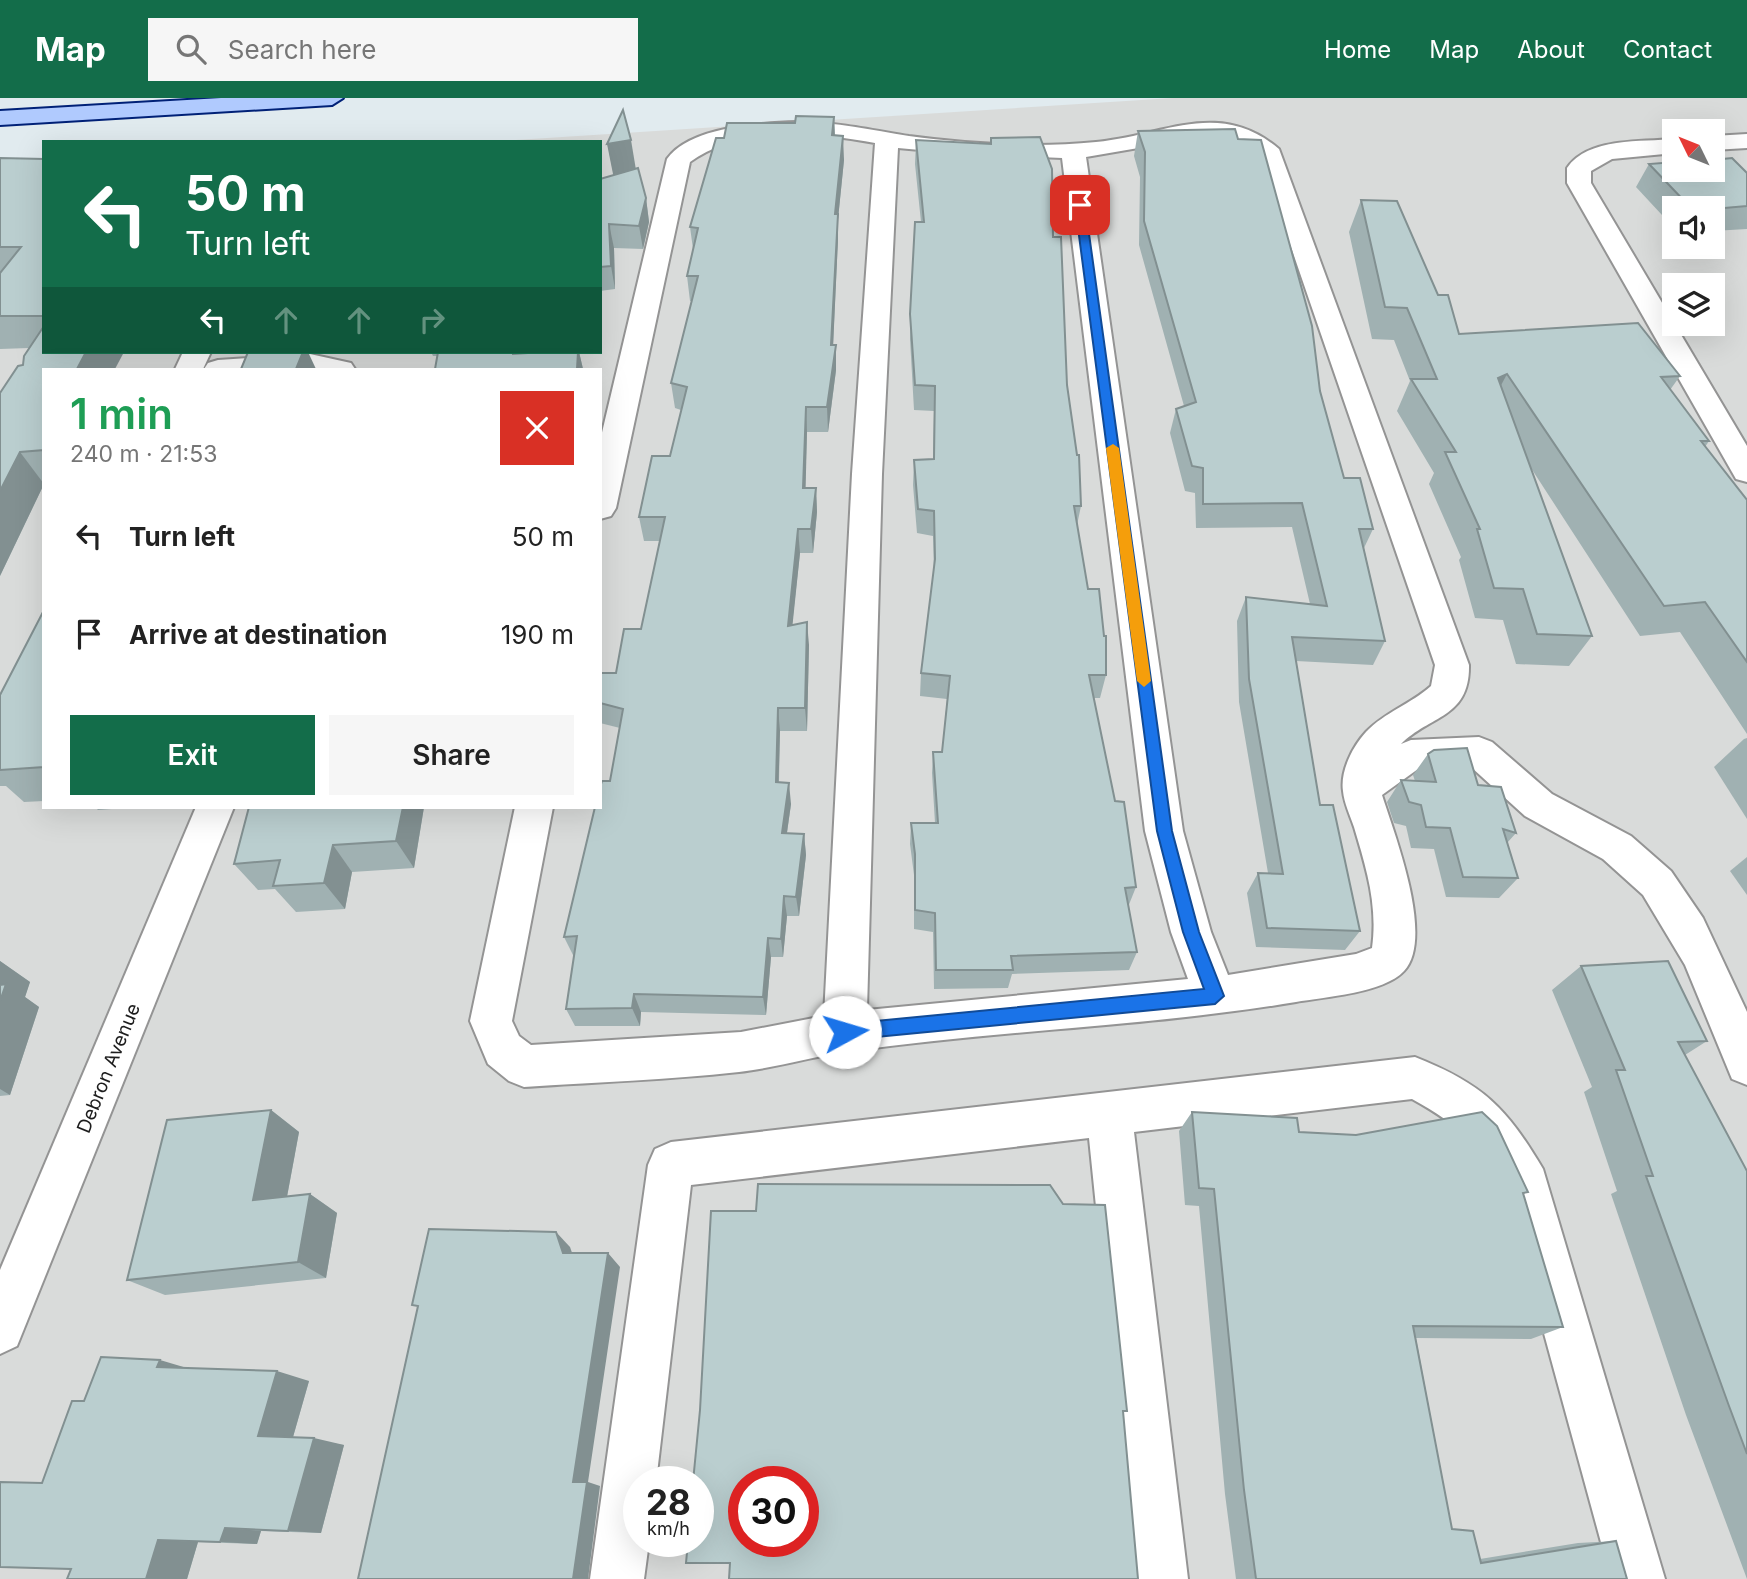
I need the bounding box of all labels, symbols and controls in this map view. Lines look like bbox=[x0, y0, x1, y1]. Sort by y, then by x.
search box bbox=[148, 18, 638, 81]
text: Map bbox=[35, 29, 106, 69]
icon: search bbox=[172, 30, 210, 68]
text: Search here bbox=[228, 34, 376, 65]
text: Home bbox=[1324, 35, 1391, 64]
text: Map bbox=[1429, 35, 1479, 64]
text: About bbox=[1517, 35, 1585, 64]
text: Contact bbox=[1623, 35, 1712, 64]
north arrow bbox=[1662, 119, 1726, 182]
map controls bbox=[1662, 119, 1725, 336]
text: 50 m bbox=[185, 164, 306, 223]
icon: left bbox=[70, 168, 161, 259]
pin bbox=[1050, 175, 1110, 235]
icon: arrive bbox=[1061, 186, 1099, 224]
button: sound bbox=[1662, 196, 1725, 259]
text: Turn left bbox=[185, 224, 310, 263]
button: layers bbox=[1662, 273, 1725, 336]
icon: left bbox=[194, 301, 232, 339]
icon: ahead bbox=[267, 301, 305, 339]
icon: ahead bbox=[340, 301, 378, 339]
icon: right bbox=[413, 301, 451, 339]
text: 1 min bbox=[70, 388, 173, 439]
button: close bbox=[500, 391, 574, 465]
text: 240 m · 21:53 bbox=[70, 440, 217, 468]
icon: left bbox=[70, 517, 108, 555]
text: Turn left bbox=[129, 521, 235, 552]
text: 50 m bbox=[512, 521, 574, 552]
icon: arrive bbox=[70, 615, 108, 653]
text: Arrive at destination bbox=[129, 619, 388, 650]
text: 190 m bbox=[501, 619, 574, 650]
button: Exit bbox=[70, 715, 315, 795]
button: Share bbox=[329, 715, 574, 795]
position arrow bbox=[808, 995, 882, 1069]
street label: Debron Avenue bbox=[72, 1000, 145, 1136]
speed limit sign: 30 bbox=[728, 1466, 819, 1557]
text: 28 bbox=[646, 1481, 691, 1523]
text: km/h bbox=[647, 1518, 690, 1539]

